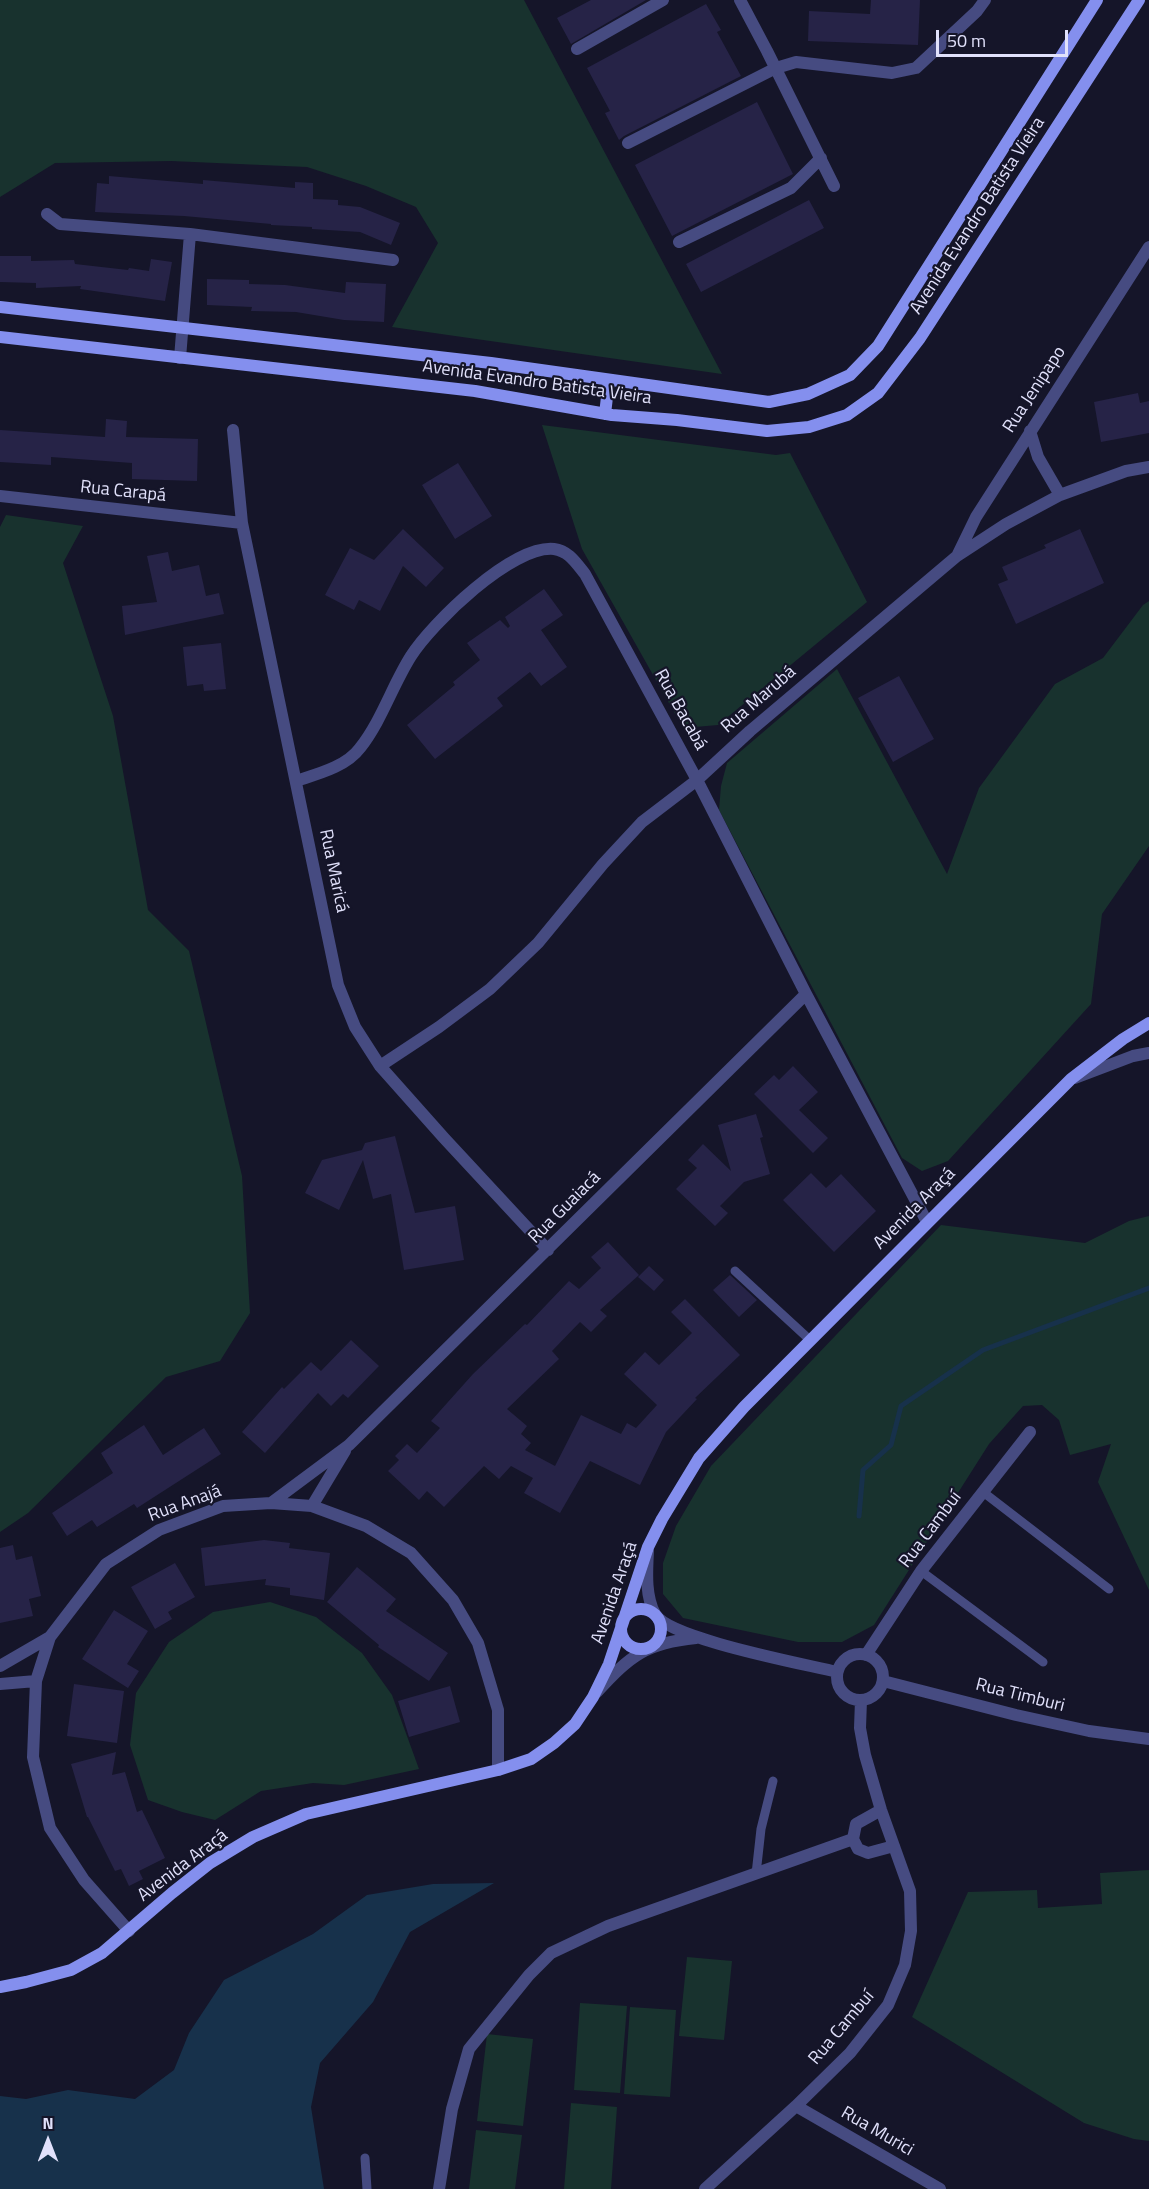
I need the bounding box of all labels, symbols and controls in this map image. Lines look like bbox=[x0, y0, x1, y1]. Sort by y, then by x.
scale bar bbox=[939, 18, 1071, 56]
text: 50 m bbox=[947, 27, 986, 54]
street label: Avenida Evandro Batista Vieira bbox=[906, 113, 1050, 319]
street label: Rua Jenipapo bbox=[999, 343, 1071, 437]
street label: Avenida Evandro Batista Vieira bbox=[421, 356, 653, 410]
street label: Rua Carapá bbox=[79, 477, 167, 507]
street label: Rua Marubá bbox=[717, 662, 801, 738]
street label: Rua Bacabá bbox=[649, 666, 711, 754]
street label: Rua Maricá bbox=[314, 827, 352, 915]
street label: Avenida Araçá bbox=[870, 1164, 960, 1254]
street label: Rua Guaiacá bbox=[524, 1167, 606, 1249]
street label: Rua Anajá bbox=[146, 1481, 224, 1527]
street label: Rua Cambuí bbox=[895, 1487, 967, 1573]
street label: Avenida Araçá bbox=[587, 1539, 643, 1647]
street label: Rua Timburi bbox=[973, 1674, 1067, 1718]
street label: Avenida Araçá bbox=[134, 1825, 232, 1907]
street label: Rua Cambuí bbox=[805, 1986, 879, 2070]
street label: Rua Murici bbox=[837, 2103, 917, 2161]
north arrow bbox=[18, 2111, 78, 2171]
text: N bbox=[42, 2111, 54, 2135]

